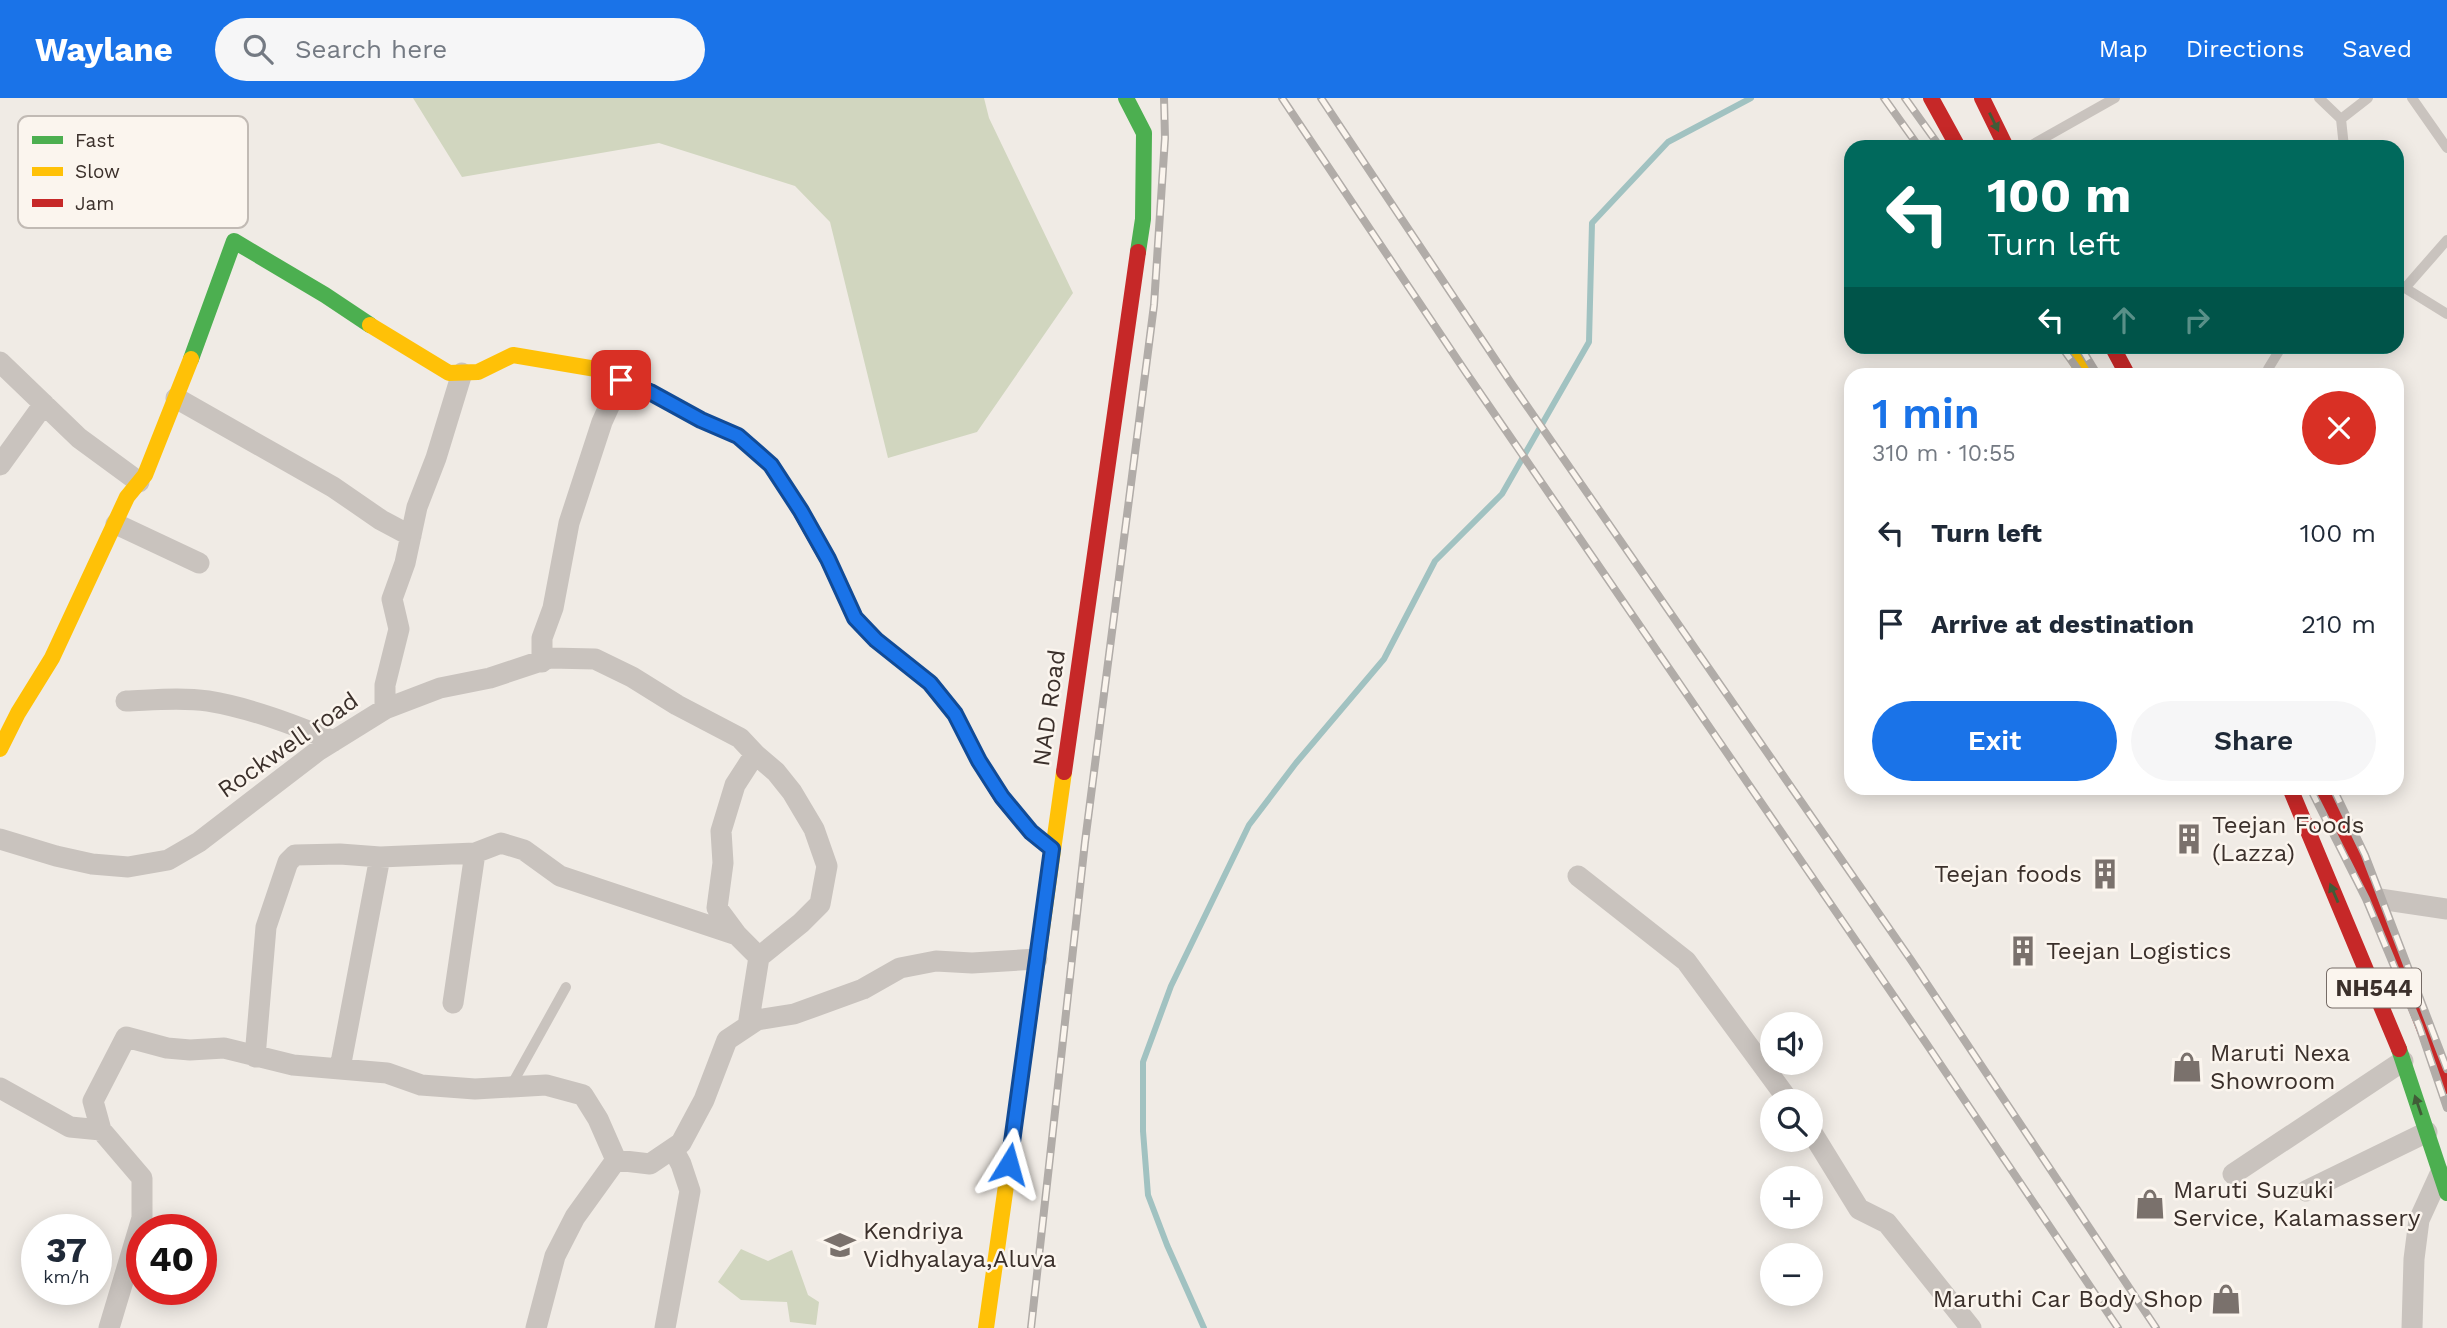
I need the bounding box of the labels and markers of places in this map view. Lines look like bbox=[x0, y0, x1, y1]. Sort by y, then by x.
pin bbox=[591, 350, 651, 410]
place label: Teejan Foods (Lazza) bbox=[2212, 811, 2364, 867]
building icon: Teejan Foods (Lazza) bbox=[2172, 822, 2206, 856]
building icon: Teejan foods bbox=[2088, 857, 2122, 891]
place label: Teejan foods bbox=[1934, 860, 2082, 888]
building icon: Teejan Logistics bbox=[2006, 934, 2040, 968]
place label: Teejan Logistics bbox=[2046, 937, 2231, 965]
place label: Maruti Nexa Showroom bbox=[2210, 1039, 2350, 1095]
shop icon: Maruti Nexa Showroom bbox=[2170, 1050, 2204, 1084]
place label: Maruti Suzuki Service, Kalamassery bbox=[2173, 1176, 2421, 1232]
shop icon: Maruti Suzuki Service, Kalamassery bbox=[2133, 1187, 2167, 1221]
place label: Kendriya Vidhyalaya,Aluva bbox=[863, 1217, 1056, 1273]
school or university icon: Kendriya Vidhyalaya,Aluva bbox=[823, 1228, 857, 1262]
shop icon: Maruthi Car Body Shop bbox=[2209, 1282, 2243, 1316]
place label: Maruthi Car Body Shop bbox=[1933, 1285, 2203, 1313]

